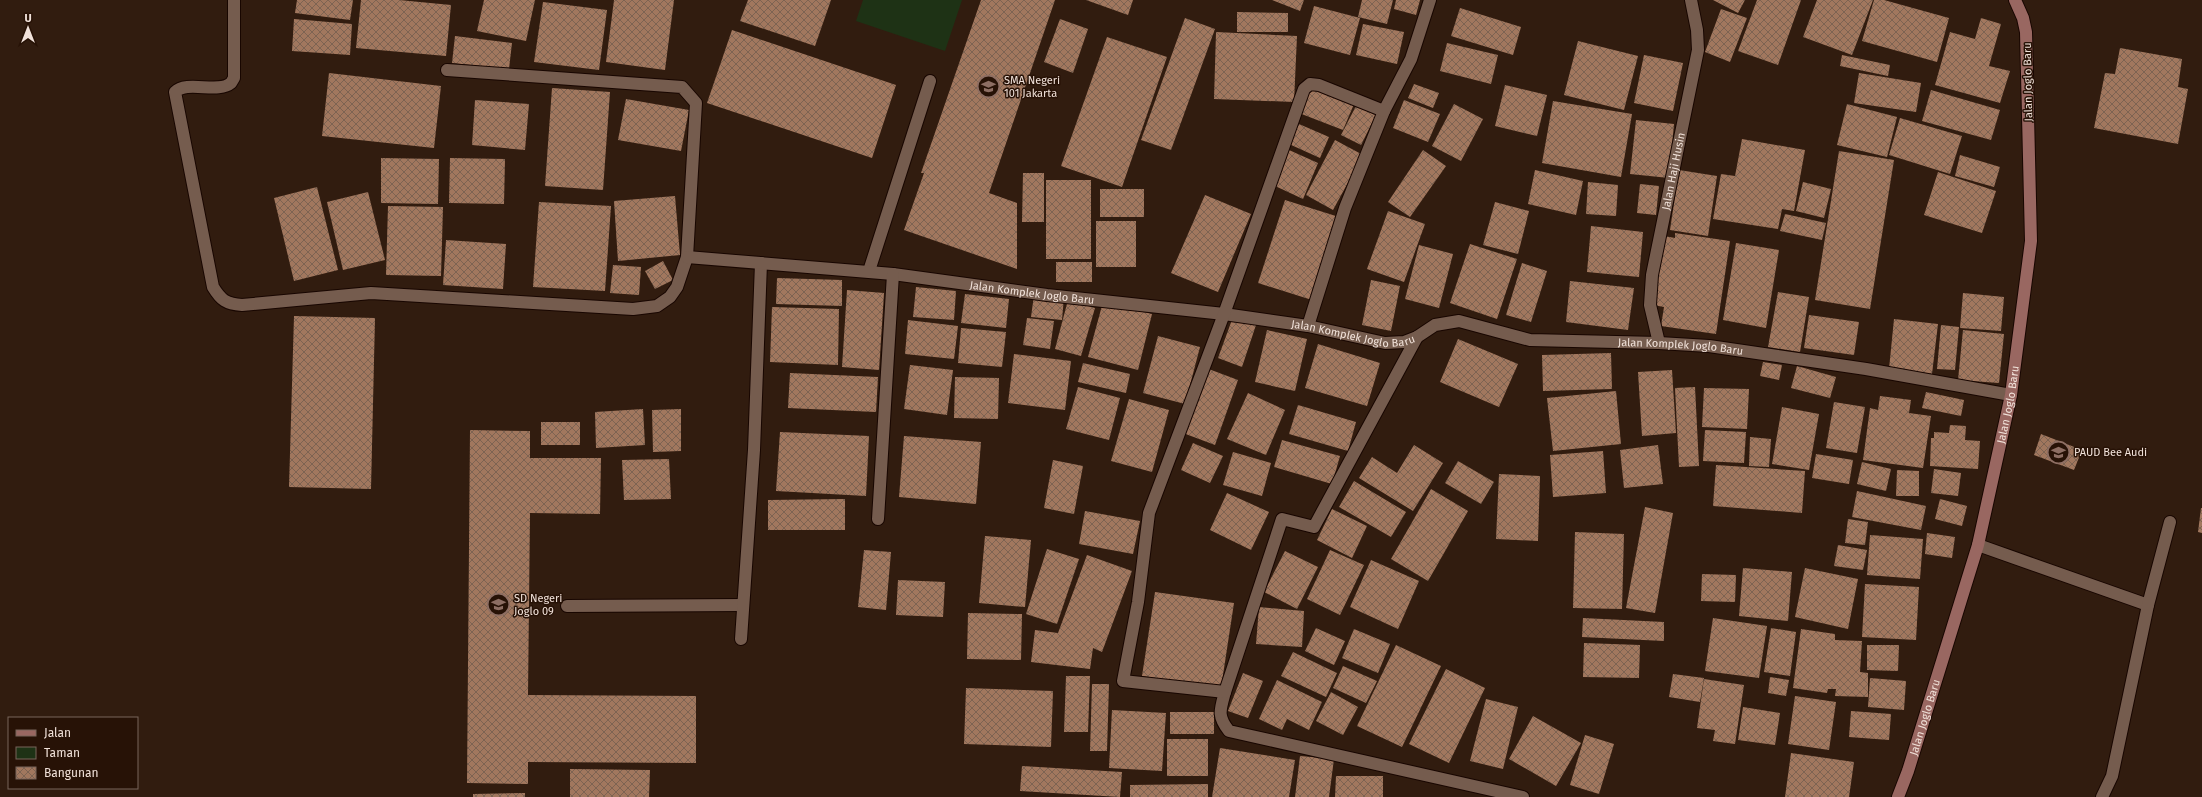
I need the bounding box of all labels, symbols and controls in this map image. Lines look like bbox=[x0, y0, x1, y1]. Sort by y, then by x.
north arrow bbox=[8, 8, 48, 48]
text: U bbox=[24, 12, 32, 25]
street label: Jalan Joglo Baru bbox=[2021, 42, 2035, 122]
school or university icon: SMA Negeri 101 Jakarta bbox=[975, 73, 1001, 99]
place label: SMA Negeri 101 Jakarta bbox=[1004, 74, 1060, 100]
street label: Jalan Haji Husin bbox=[1659, 131, 1687, 211]
street label: Jalan Komplek Joglo Baru bbox=[969, 278, 1095, 307]
street label: Jalan Komplek Joglo Baru bbox=[1290, 317, 1417, 350]
street label: Jalan Komplek Joglo Baru bbox=[1618, 336, 1744, 357]
street label: Jalan Joglo Baru bbox=[1994, 365, 2021, 445]
school or university icon: PAUD Bee Audi bbox=[2045, 439, 2071, 465]
place label: PAUD Bee Audi bbox=[2074, 446, 2147, 459]
school or university icon: SD Negeri Joglo 09 bbox=[486, 591, 512, 617]
place label: SD Negeri Joglo 09 bbox=[514, 592, 562, 618]
street label: Jalan Joglo Baru bbox=[1907, 678, 1943, 757]
legend bbox=[8, 717, 138, 789]
text: Jalan bbox=[44, 726, 71, 740]
text: Taman bbox=[44, 746, 80, 760]
text: Bangunan bbox=[44, 766, 99, 780]

